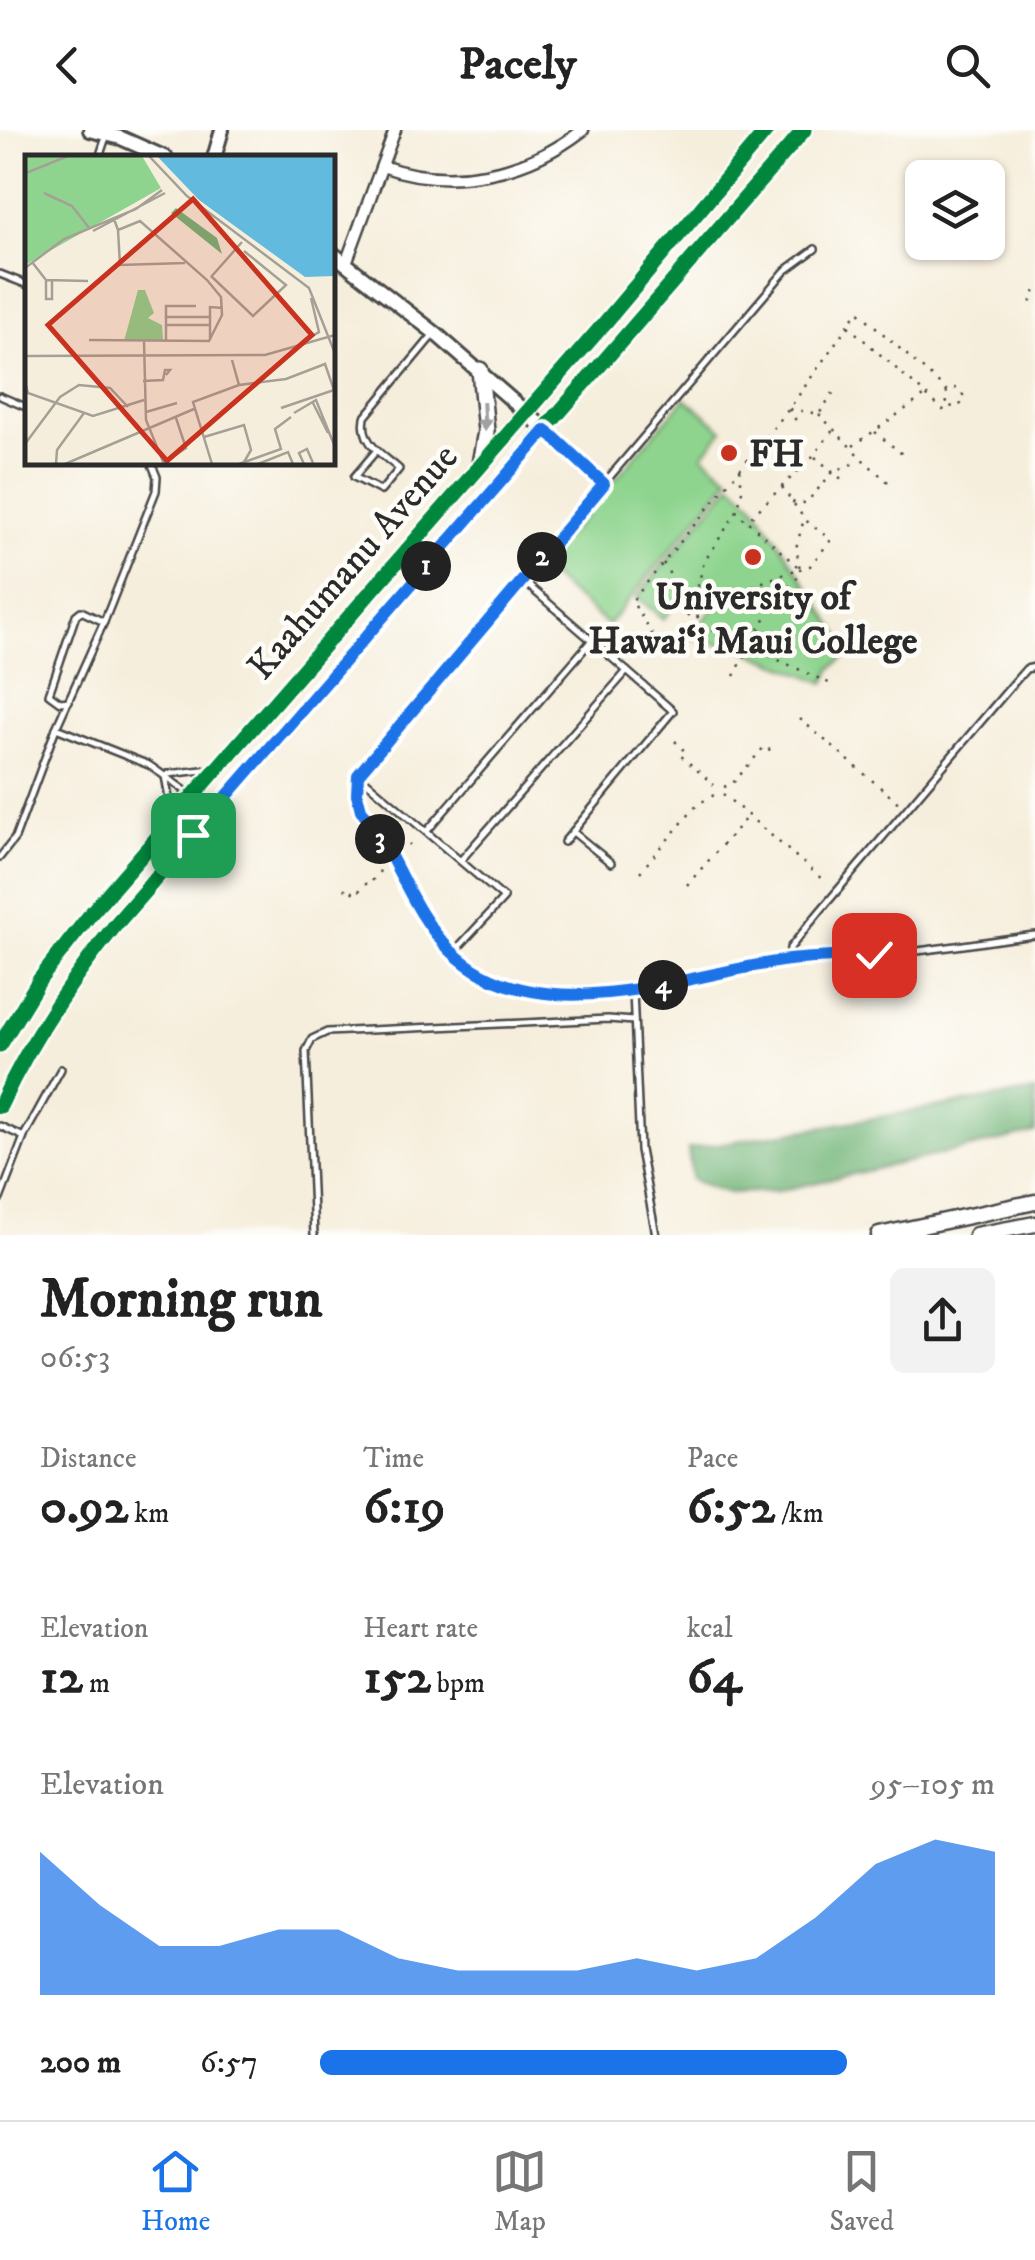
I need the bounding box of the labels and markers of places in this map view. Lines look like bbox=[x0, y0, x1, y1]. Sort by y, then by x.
place label: FH bbox=[749, 431, 804, 479]
marker: FH bbox=[718, 442, 740, 464]
pin: 2 bbox=[517, 532, 567, 582]
pin: 1 bbox=[401, 541, 451, 591]
marker: University of Hawai‘i Maui College bbox=[742, 546, 764, 568]
place label: University of Hawai‘i Maui College bbox=[588, 574, 918, 666]
pin bbox=[151, 793, 236, 878]
pin: 3 bbox=[355, 814, 405, 864]
pin bbox=[832, 913, 917, 998]
pin: 4 bbox=[638, 960, 688, 1010]

